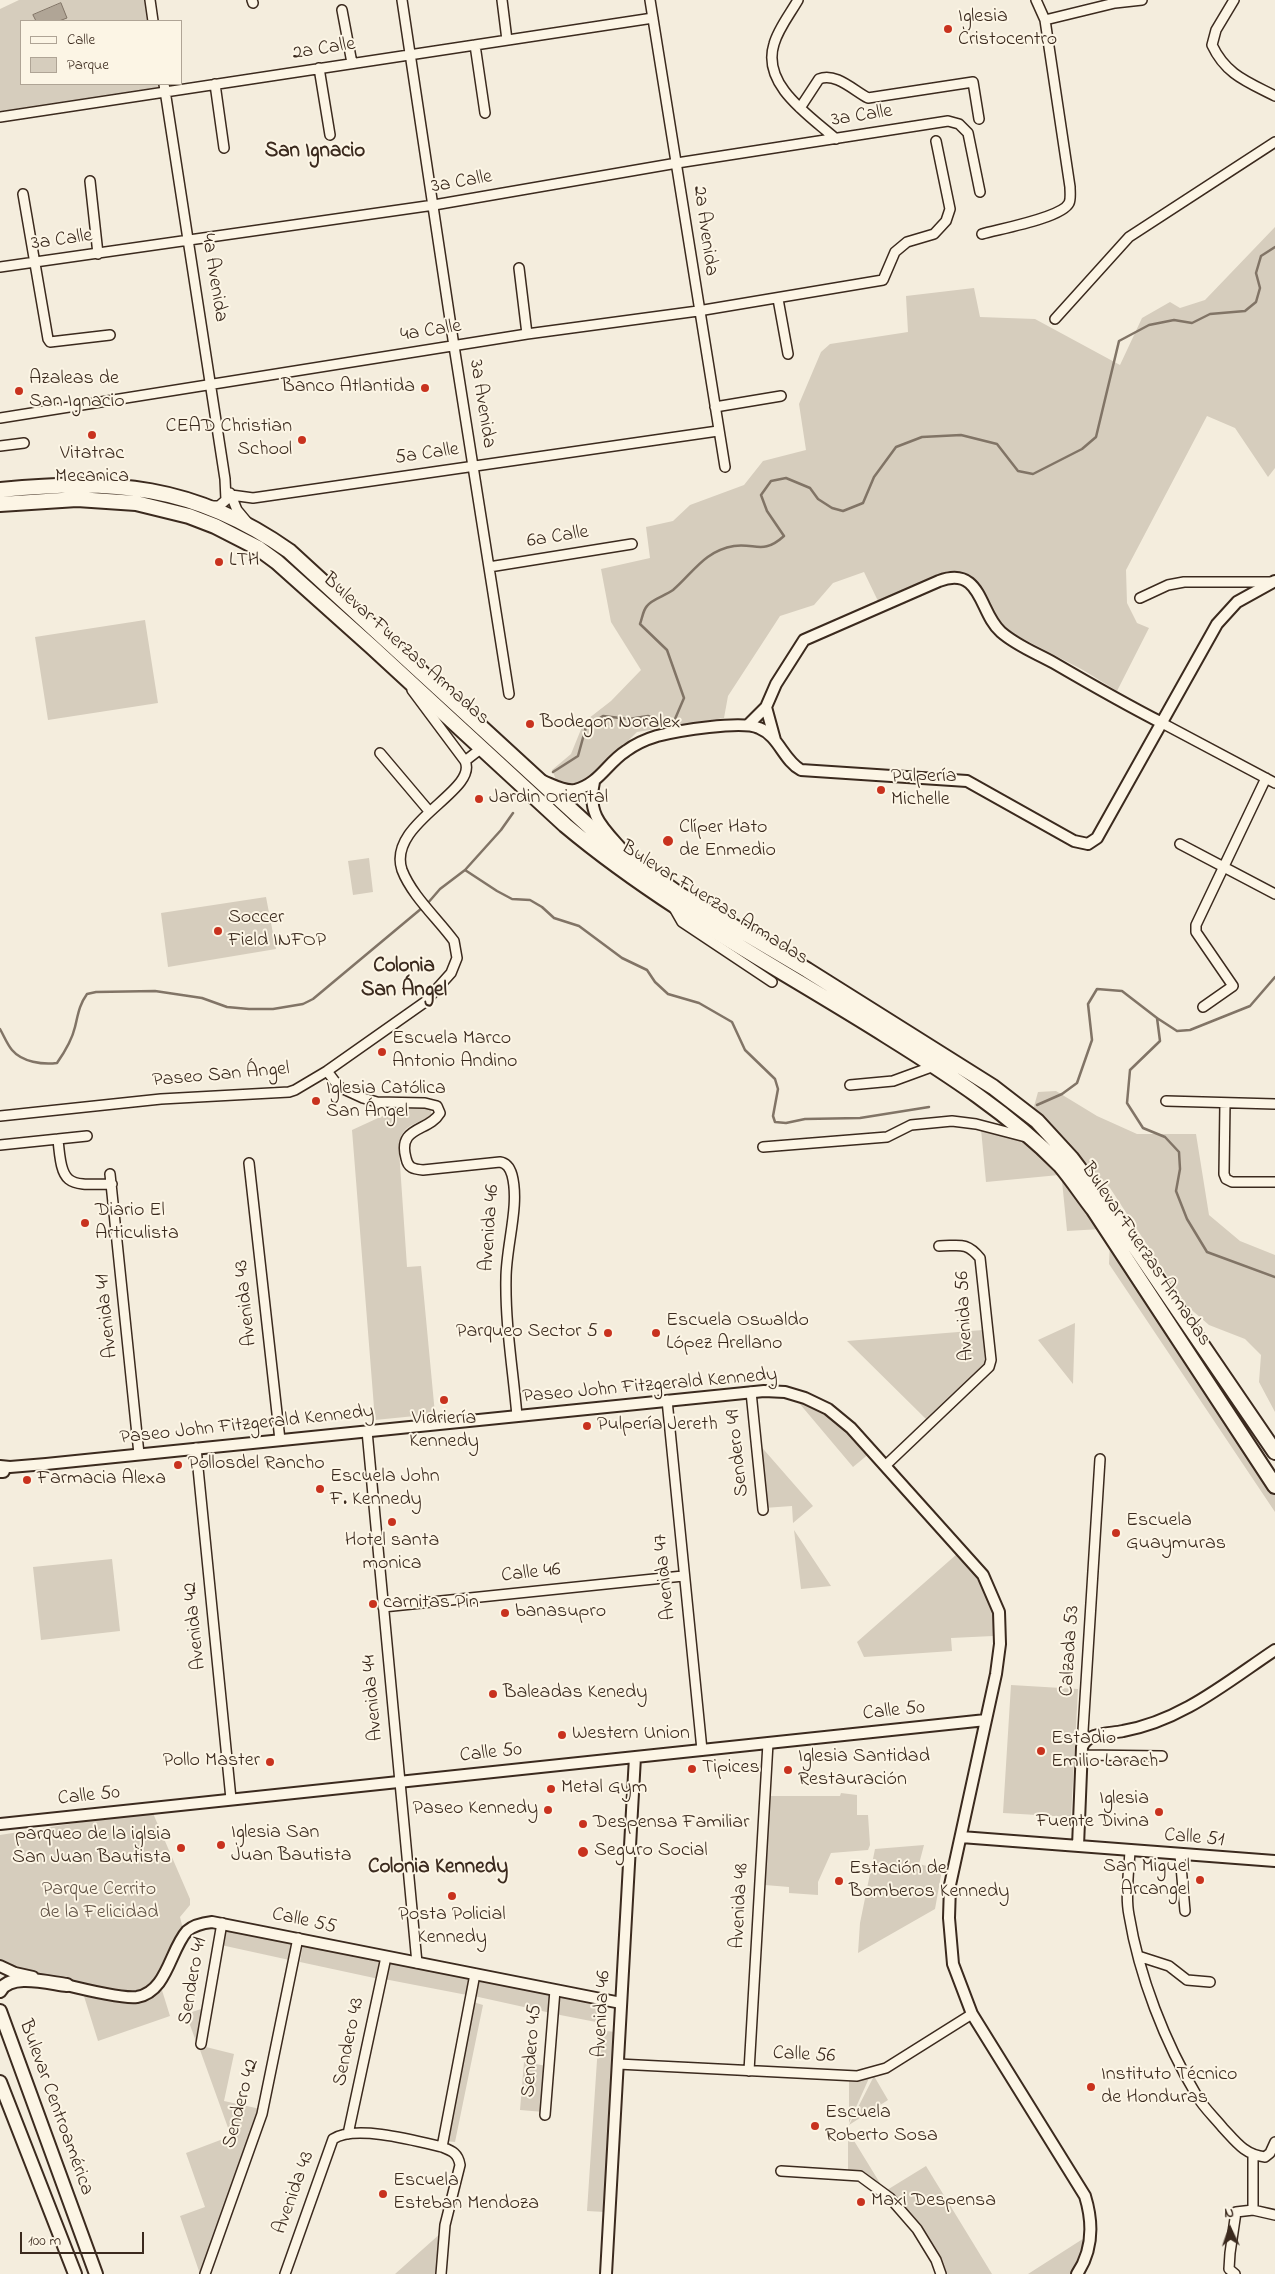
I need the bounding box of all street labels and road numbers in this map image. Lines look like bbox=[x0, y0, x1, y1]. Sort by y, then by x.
street label: 2a Calle bbox=[291, 33, 357, 67]
street label: 3a Calle bbox=[830, 100, 894, 134]
street label: 3a Calle bbox=[430, 166, 494, 200]
street label: 2a Avenida bbox=[686, 184, 722, 278]
street label: 3a Calle bbox=[30, 225, 94, 257]
street label: 4a Avenida bbox=[194, 232, 232, 324]
street label: 4a Calle bbox=[399, 315, 463, 349]
street label: 3a Avenida bbox=[462, 358, 500, 450]
street label: 5a Calle bbox=[393, 439, 461, 471]
street label: 6a Calle bbox=[525, 521, 591, 555]
street label: Bulevar Fuerzas Armadas bbox=[317, 569, 493, 731]
street label: Bulevar Fuerzas Armadas bbox=[616, 836, 812, 972]
street label: Paseo San Ángel bbox=[151, 1058, 291, 1094]
street label: Bulevar Fuerzas Armadas bbox=[1075, 1159, 1215, 1351]
street label: Avenida 46 bbox=[476, 1184, 506, 1272]
street label: Avenida 43 bbox=[231, 1259, 263, 1347]
street label: Avenida 56 bbox=[952, 1270, 980, 1362]
street label: Avenida 41 bbox=[92, 1273, 124, 1359]
street label: Paseo John Fitzgerald Kennedy bbox=[522, 1364, 778, 1410]
street label: Paseo John Fitzgerald Kennedy bbox=[119, 1401, 375, 1451]
street label: Sendero 49 bbox=[722, 1408, 756, 1498]
street label: Avenida 47 bbox=[650, 1533, 682, 1621]
street label: Calle 46 bbox=[500, 1559, 562, 1589]
street label: Avenida 42 bbox=[179, 1581, 213, 1671]
street label: Calzada 53 bbox=[1056, 1605, 1086, 1697]
street label: Avenida 44 bbox=[358, 1654, 390, 1742]
street label: Calle 50 bbox=[862, 1697, 926, 1727]
street label: Calle 50 bbox=[459, 1739, 523, 1769]
street label: Calle 50 bbox=[57, 1782, 121, 1812]
street label: Calle 51 bbox=[1163, 1824, 1225, 1854]
street label: Avenida 48 bbox=[727, 1863, 755, 1949]
street label: Calle 55 bbox=[270, 1903, 338, 1941]
street label: Sendero 41 bbox=[175, 1936, 213, 2026]
street label: Avenida 46 bbox=[589, 1970, 617, 2058]
street label: Sendero 43 bbox=[329, 1996, 371, 2088]
street label: Sendero 45 bbox=[518, 2004, 548, 2098]
street label: Bulevar Centroamérica bbox=[12, 2017, 98, 2199]
street label: Calle 56 bbox=[772, 2042, 836, 2070]
street label: Sendero 42 bbox=[219, 2057, 265, 2151]
street label: Avenida 43 bbox=[269, 2148, 321, 2238]

